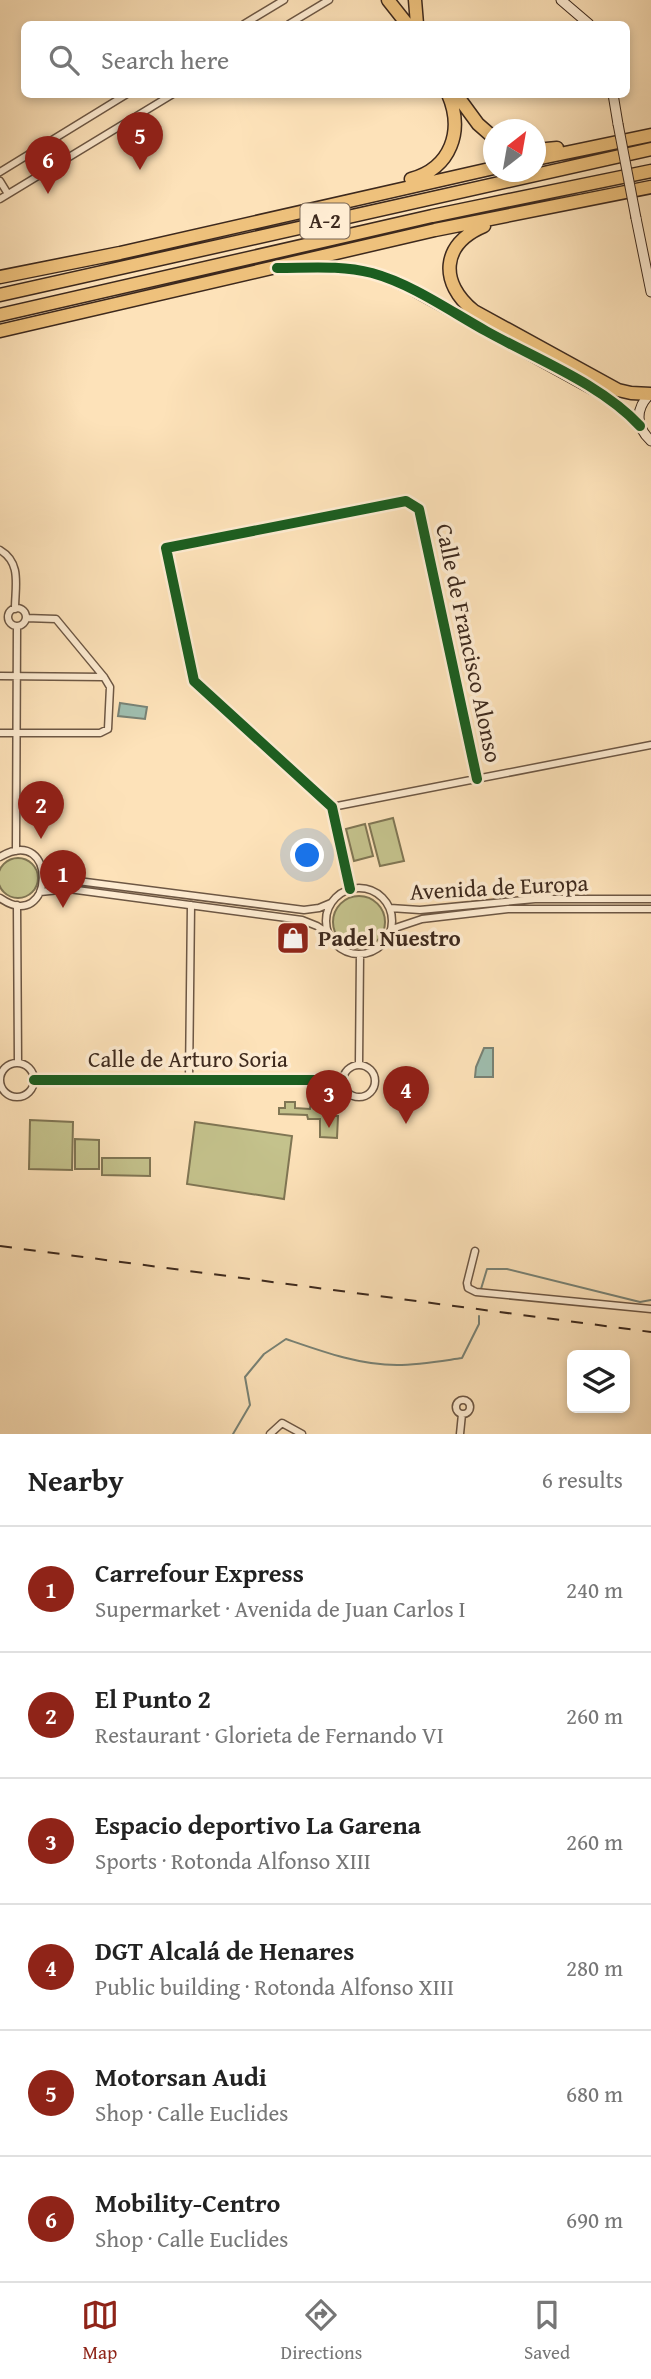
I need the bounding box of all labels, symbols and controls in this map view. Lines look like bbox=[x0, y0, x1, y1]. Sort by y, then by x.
search box bbox=[21, 21, 630, 98]
text: Search here bbox=[101, 40, 229, 79]
icon: search bbox=[45, 41, 83, 79]
pin: 5 bbox=[117, 112, 163, 170]
north arrow bbox=[483, 119, 546, 182]
pin: 6 bbox=[25, 136, 71, 194]
road number: A-2 bbox=[300, 204, 350, 238]
street label: Calle de Francisco Alonso bbox=[428, 520, 511, 765]
pin: 2 bbox=[18, 781, 64, 839]
your location bbox=[290, 838, 324, 872]
pin: 1 bbox=[40, 850, 86, 908]
street label: Avenida de Europa bbox=[409, 865, 589, 908]
shop icon: Padel Nuestro bbox=[274, 919, 312, 957]
place label: Padel Nuestro bbox=[318, 921, 461, 954]
street label: Calle de Arturo Soria bbox=[88, 1042, 288, 1075]
pin: 4 bbox=[383, 1066, 429, 1124]
pin: 3 bbox=[306, 1070, 352, 1128]
map controls bbox=[567, 1350, 630, 1413]
button: layers bbox=[567, 1350, 630, 1413]
text: Nearby bbox=[28, 1458, 124, 1502]
text: 6 results bbox=[542, 1463, 623, 1496]
text: Carrefour Express bbox=[95, 1553, 304, 1592]
text: 1 bbox=[45, 1573, 57, 1606]
text: 240 m bbox=[566, 1573, 623, 1606]
text: Supermarket · Avenida de Juan Carlos I bbox=[95, 1592, 466, 1625]
text: El Punto 2 bbox=[95, 1679, 211, 1718]
text: 2 bbox=[45, 1699, 57, 1732]
text: 260 m bbox=[566, 1699, 623, 1732]
text: Restaurant · Glorieta de Fernando VI bbox=[95, 1718, 444, 1751]
text: Espacio deportivo La Garena bbox=[95, 1805, 421, 1844]
text: 3 bbox=[45, 1825, 57, 1858]
text: 260 m bbox=[566, 1825, 623, 1858]
text: Sports · Rotonda Alfonso XIII bbox=[95, 1844, 371, 1877]
text: DGT Alcalá de Henares bbox=[95, 1931, 354, 1970]
text: 4 bbox=[45, 1951, 57, 1984]
text: 280 m bbox=[566, 1951, 623, 1984]
text: Public building · Rotonda Alfonso XIII bbox=[95, 1970, 454, 2003]
text: Motorsan Audi bbox=[95, 2057, 267, 2096]
text: 5 bbox=[45, 2077, 57, 2110]
text: 680 m bbox=[566, 2077, 623, 2110]
text: Shop · Calle Euclides bbox=[95, 2096, 288, 2129]
text: Mobility-Centro bbox=[95, 2183, 280, 2222]
text: 6 bbox=[45, 2203, 57, 2236]
text: 690 m bbox=[566, 2203, 623, 2236]
text: Shop · Calle Euclides bbox=[95, 2222, 288, 2255]
tab: Map bbox=[81, 2296, 119, 2366]
tab: Directions bbox=[281, 2296, 362, 2366]
tab: Saved bbox=[524, 2296, 570, 2366]

